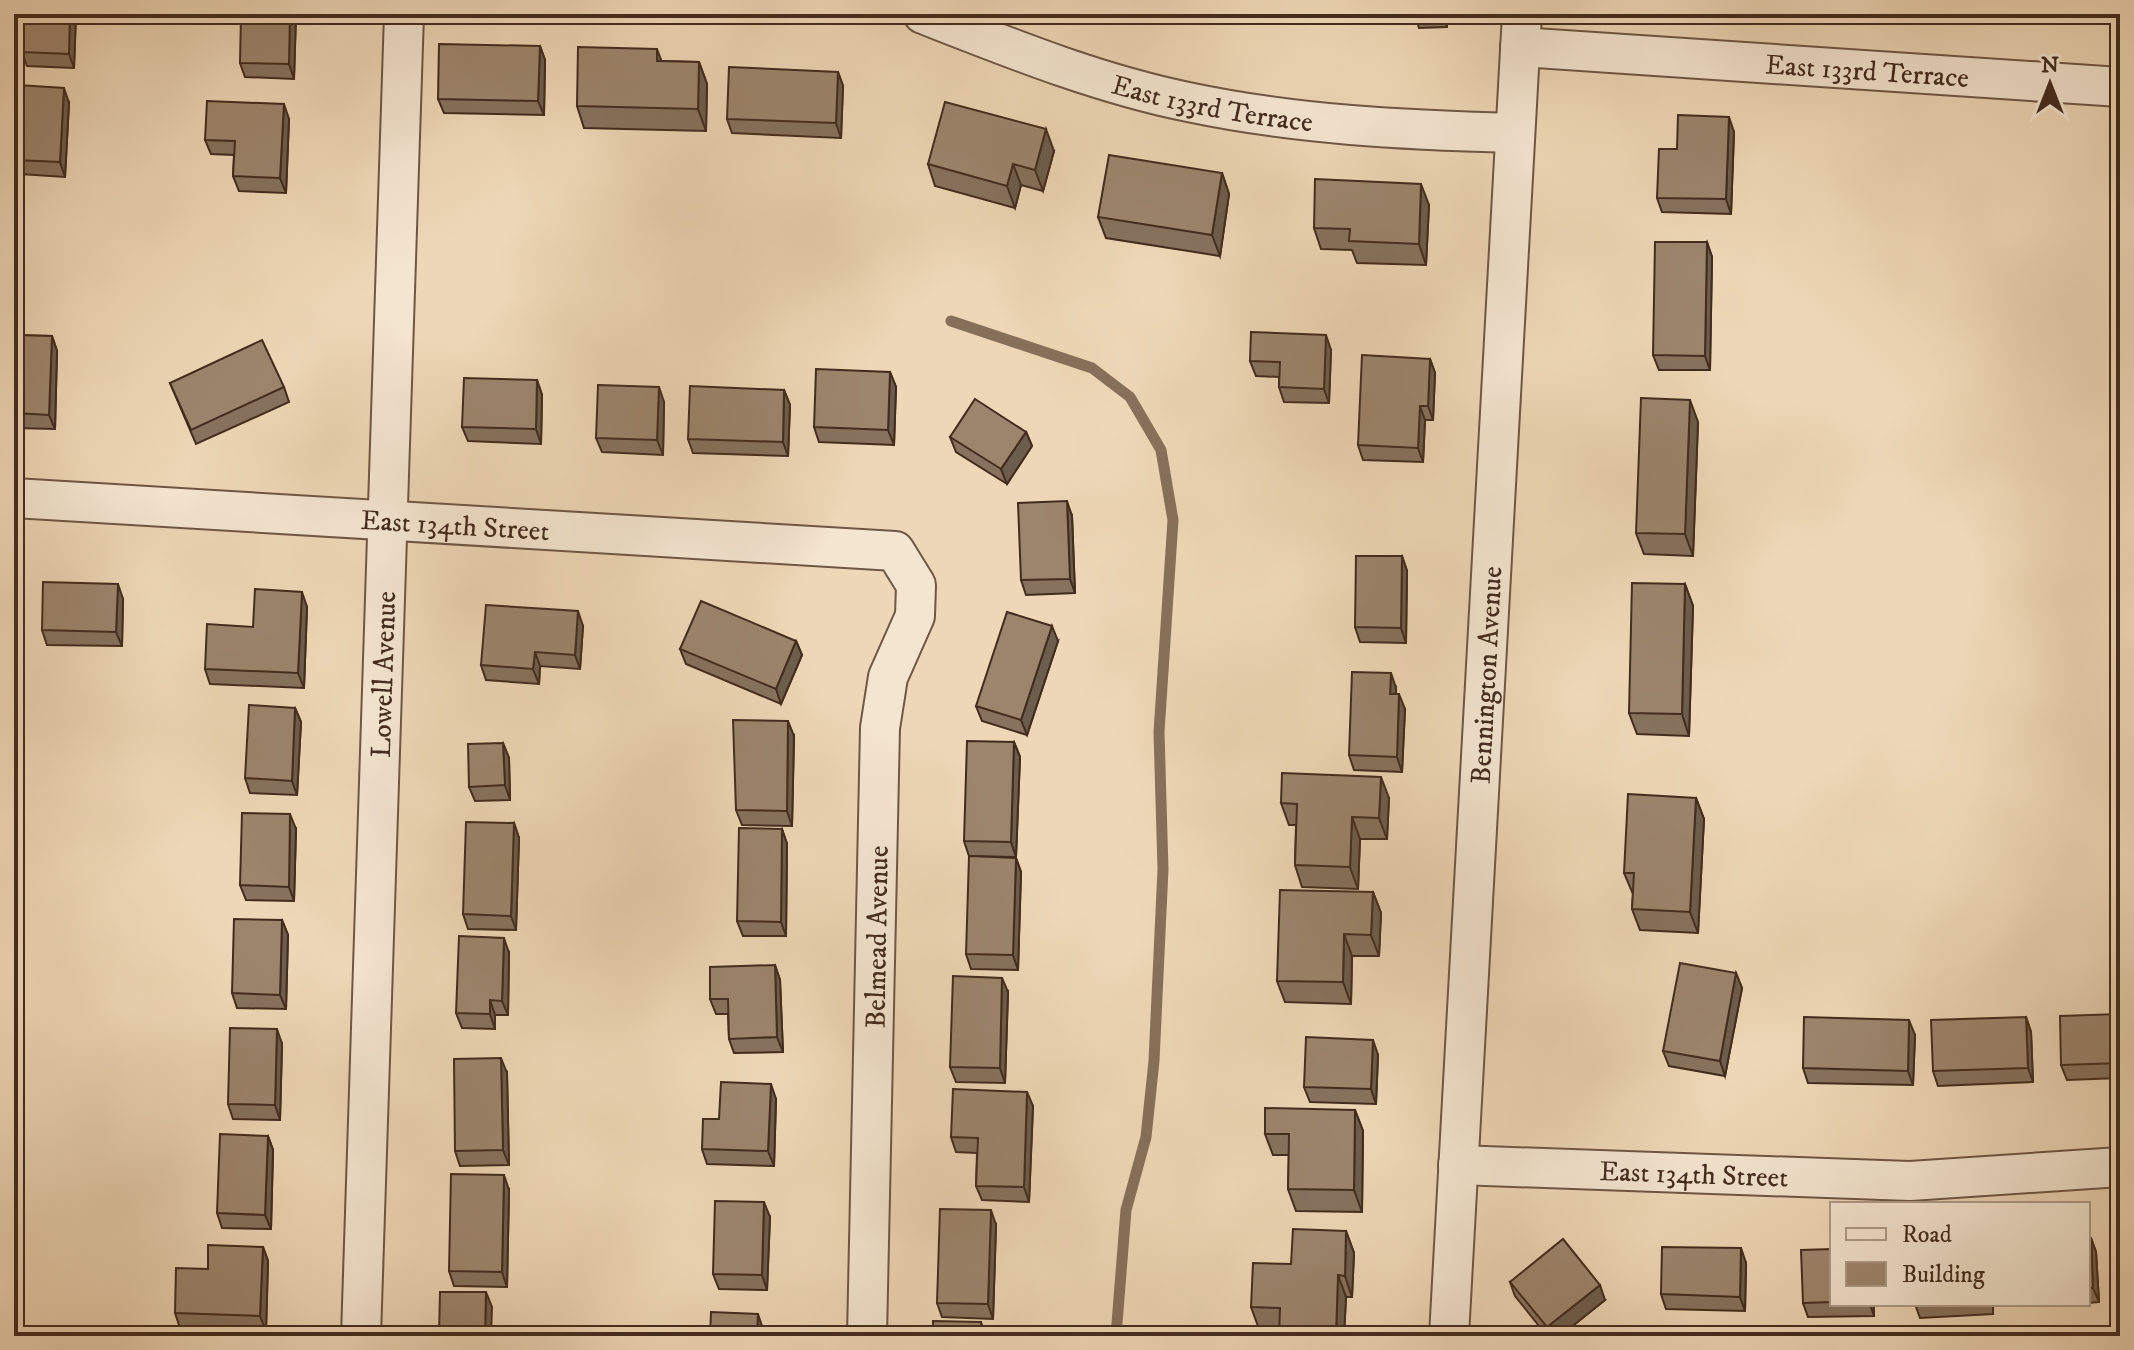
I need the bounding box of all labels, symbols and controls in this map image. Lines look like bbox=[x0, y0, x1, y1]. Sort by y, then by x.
north arrow bbox=[2010, 44, 2090, 124]
street label: East 133rd Terrace bbox=[1764, 47, 1970, 96]
text: N bbox=[2041, 52, 2059, 79]
street label: East 133rd Terrace bbox=[1108, 68, 1315, 140]
street label: East 134th Street bbox=[360, 503, 550, 549]
street label: Bennington Avenue bbox=[1464, 565, 1510, 785]
street label: Lowell Avenue bbox=[364, 590, 404, 758]
street label: Belmead Avenue bbox=[858, 845, 897, 1029]
street label: East 134th Street bbox=[1599, 1154, 1789, 1196]
legend bbox=[1830, 1202, 2090, 1306]
text: Road bbox=[1902, 1220, 1952, 1250]
text: Building bbox=[1902, 1260, 1985, 1290]

